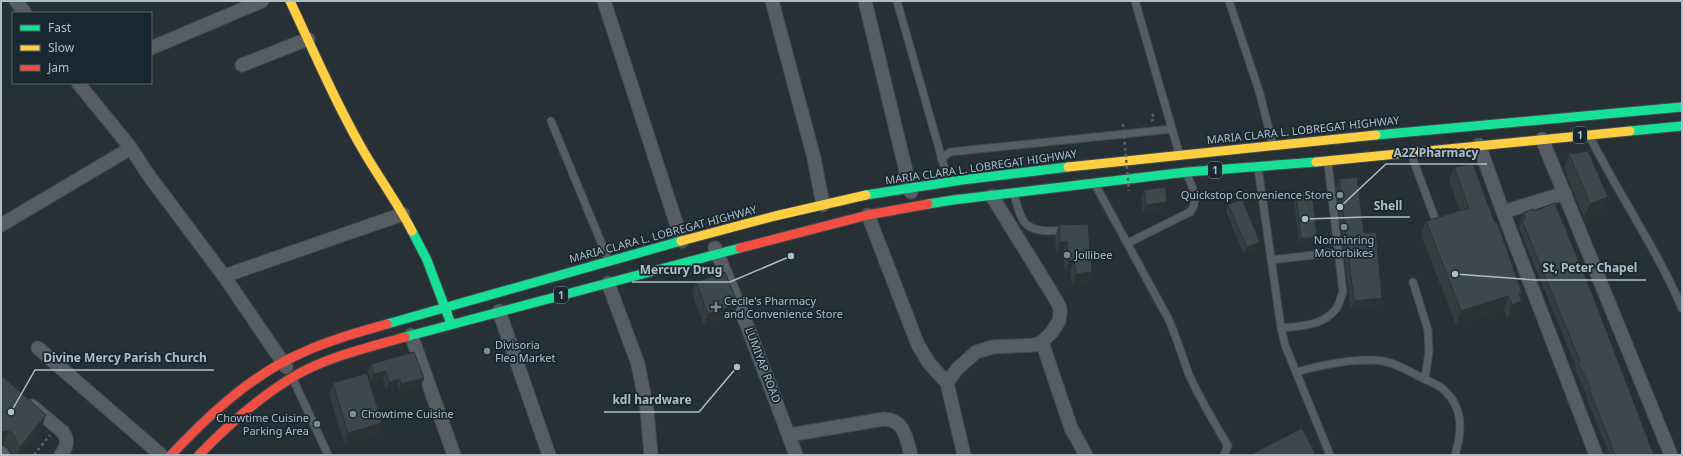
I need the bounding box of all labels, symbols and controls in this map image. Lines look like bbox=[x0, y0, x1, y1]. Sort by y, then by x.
legend bbox=[12, 12, 152, 84]
text: Fast bbox=[48, 19, 72, 36]
text: Slow bbox=[48, 39, 75, 56]
text: Jam bbox=[47, 59, 69, 76]
street label: MARIA CLARA L. LOBREGAT HIGHWAY bbox=[1206, 112, 1401, 147]
road number: 1 bbox=[1573, 127, 1587, 143]
callout: A2Z Pharmacy bbox=[1386, 140, 1487, 164]
text: A2Z Pharmacy bbox=[1394, 144, 1479, 161]
street label: MARIA CLARA L. LOBREGAT HIGHWAY bbox=[884, 146, 1079, 187]
road number: 1 bbox=[1208, 162, 1222, 178]
place label: Quickstop Convenience Store bbox=[1181, 187, 1332, 202]
marker: Quickstop Convenience Store bbox=[1335, 190, 1345, 200]
callout: Shell bbox=[1366, 193, 1410, 217]
text: Shell bbox=[1374, 197, 1402, 214]
street label: MARIA CLARA L. LOBREGAT HIGHWAY bbox=[568, 201, 759, 266]
marker: Norminring Motorbikes bbox=[1339, 222, 1349, 232]
place label: Norminring Motorbikes bbox=[1314, 232, 1374, 260]
place label: Jollibee bbox=[1074, 247, 1112, 262]
marker: Jollibee bbox=[1062, 250, 1072, 260]
callout: St, Peter Chapel bbox=[1535, 256, 1646, 280]
callout: Mercury Drug bbox=[632, 258, 730, 282]
text: St, Peter Chapel bbox=[1543, 259, 1637, 276]
text: Mercury Drug bbox=[640, 261, 722, 278]
road number: 1 bbox=[554, 287, 568, 303]
place label: Cecile's Pharmacy and Convenience Store bbox=[724, 293, 843, 321]
marker: Cecile's Pharmacy and Convenience Store bbox=[711, 302, 721, 312]
street label: LUMIYAP ROAD bbox=[742, 325, 785, 405]
place label: Divisoria Flea Market bbox=[495, 337, 556, 365]
callout: Divine Mercy Parish Church bbox=[35, 346, 214, 370]
marker: Divisoria Flea Market bbox=[482, 346, 492, 356]
text: Divine Mercy Parish Church bbox=[43, 349, 207, 366]
callout: kdl hardware bbox=[604, 388, 699, 412]
text: kdl hardware bbox=[612, 391, 692, 408]
place label: Chowtime Cuisine bbox=[361, 406, 454, 421]
marker: Chowtime Cuisine bbox=[348, 409, 358, 419]
place label: Chowtime Cuisine Parking Area bbox=[216, 410, 309, 438]
marker: Chowtime Cuisine Parking Area bbox=[312, 419, 322, 429]

